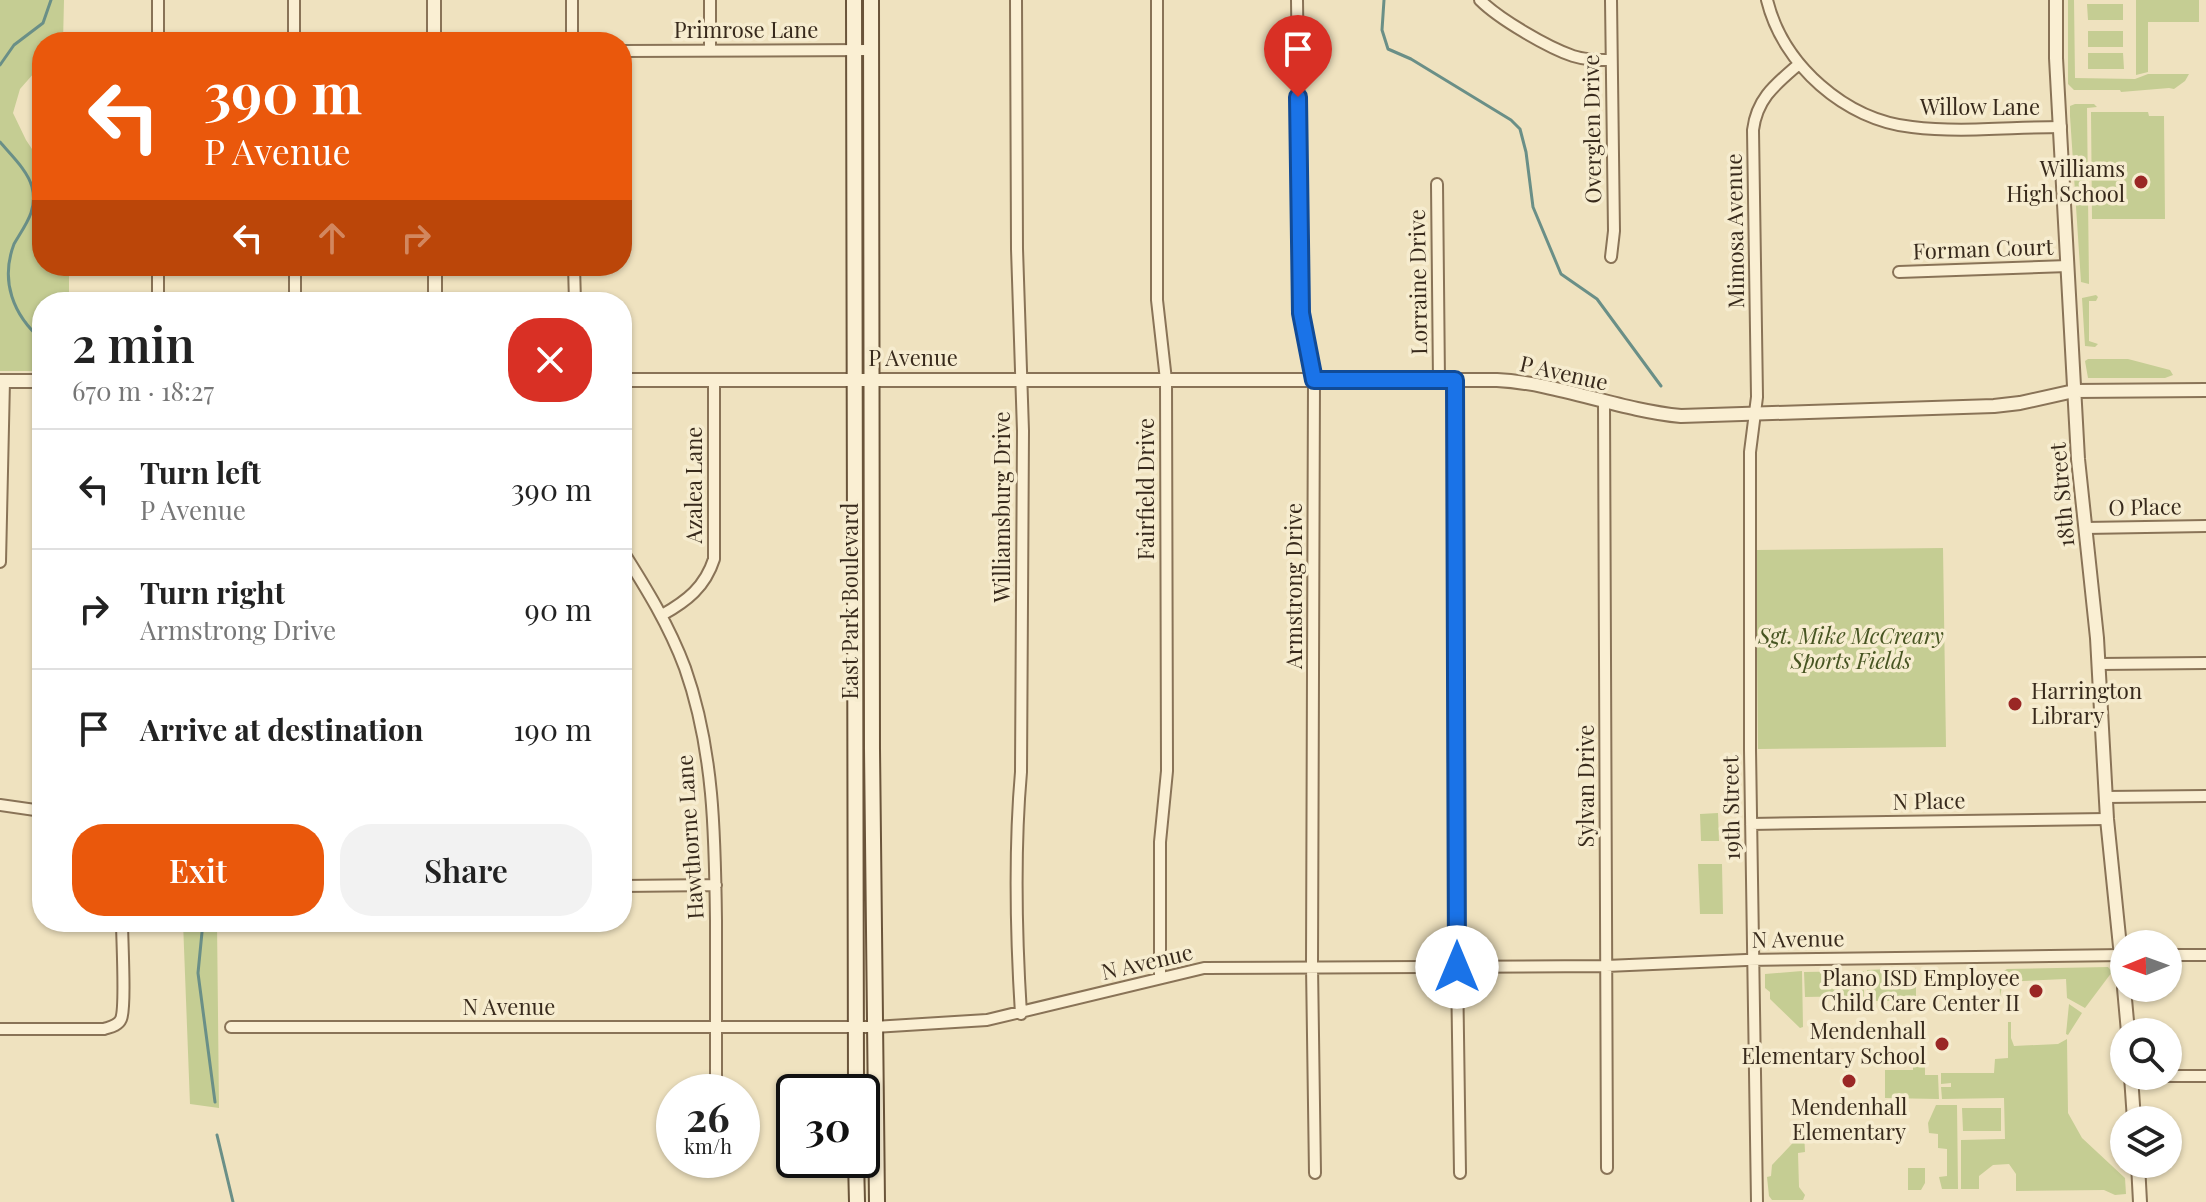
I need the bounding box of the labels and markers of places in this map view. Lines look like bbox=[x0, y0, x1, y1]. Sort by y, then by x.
pin bbox=[1264, 15, 1332, 97]
place label: Williams High School bbox=[2006, 153, 2125, 208]
marker: Williams High School bbox=[2132, 173, 2150, 191]
place label: Harrington Library bbox=[2031, 675, 2142, 730]
marker: Harrington Library bbox=[2006, 695, 2024, 713]
place label: Plano ISD Employee Child Care Center II bbox=[1821, 962, 2020, 1017]
marker: Plano ISD Employee Child Care Center II bbox=[2027, 982, 2045, 1000]
place label: Mendenhall Elementary School bbox=[1741, 1015, 1926, 1070]
marker: Mendenhall Elementary School bbox=[1933, 1035, 1951, 1053]
marker: Mendenhall Elementary bbox=[1840, 1072, 1858, 1090]
place label: Mendenhall Elementary bbox=[1791, 1091, 1907, 1146]

